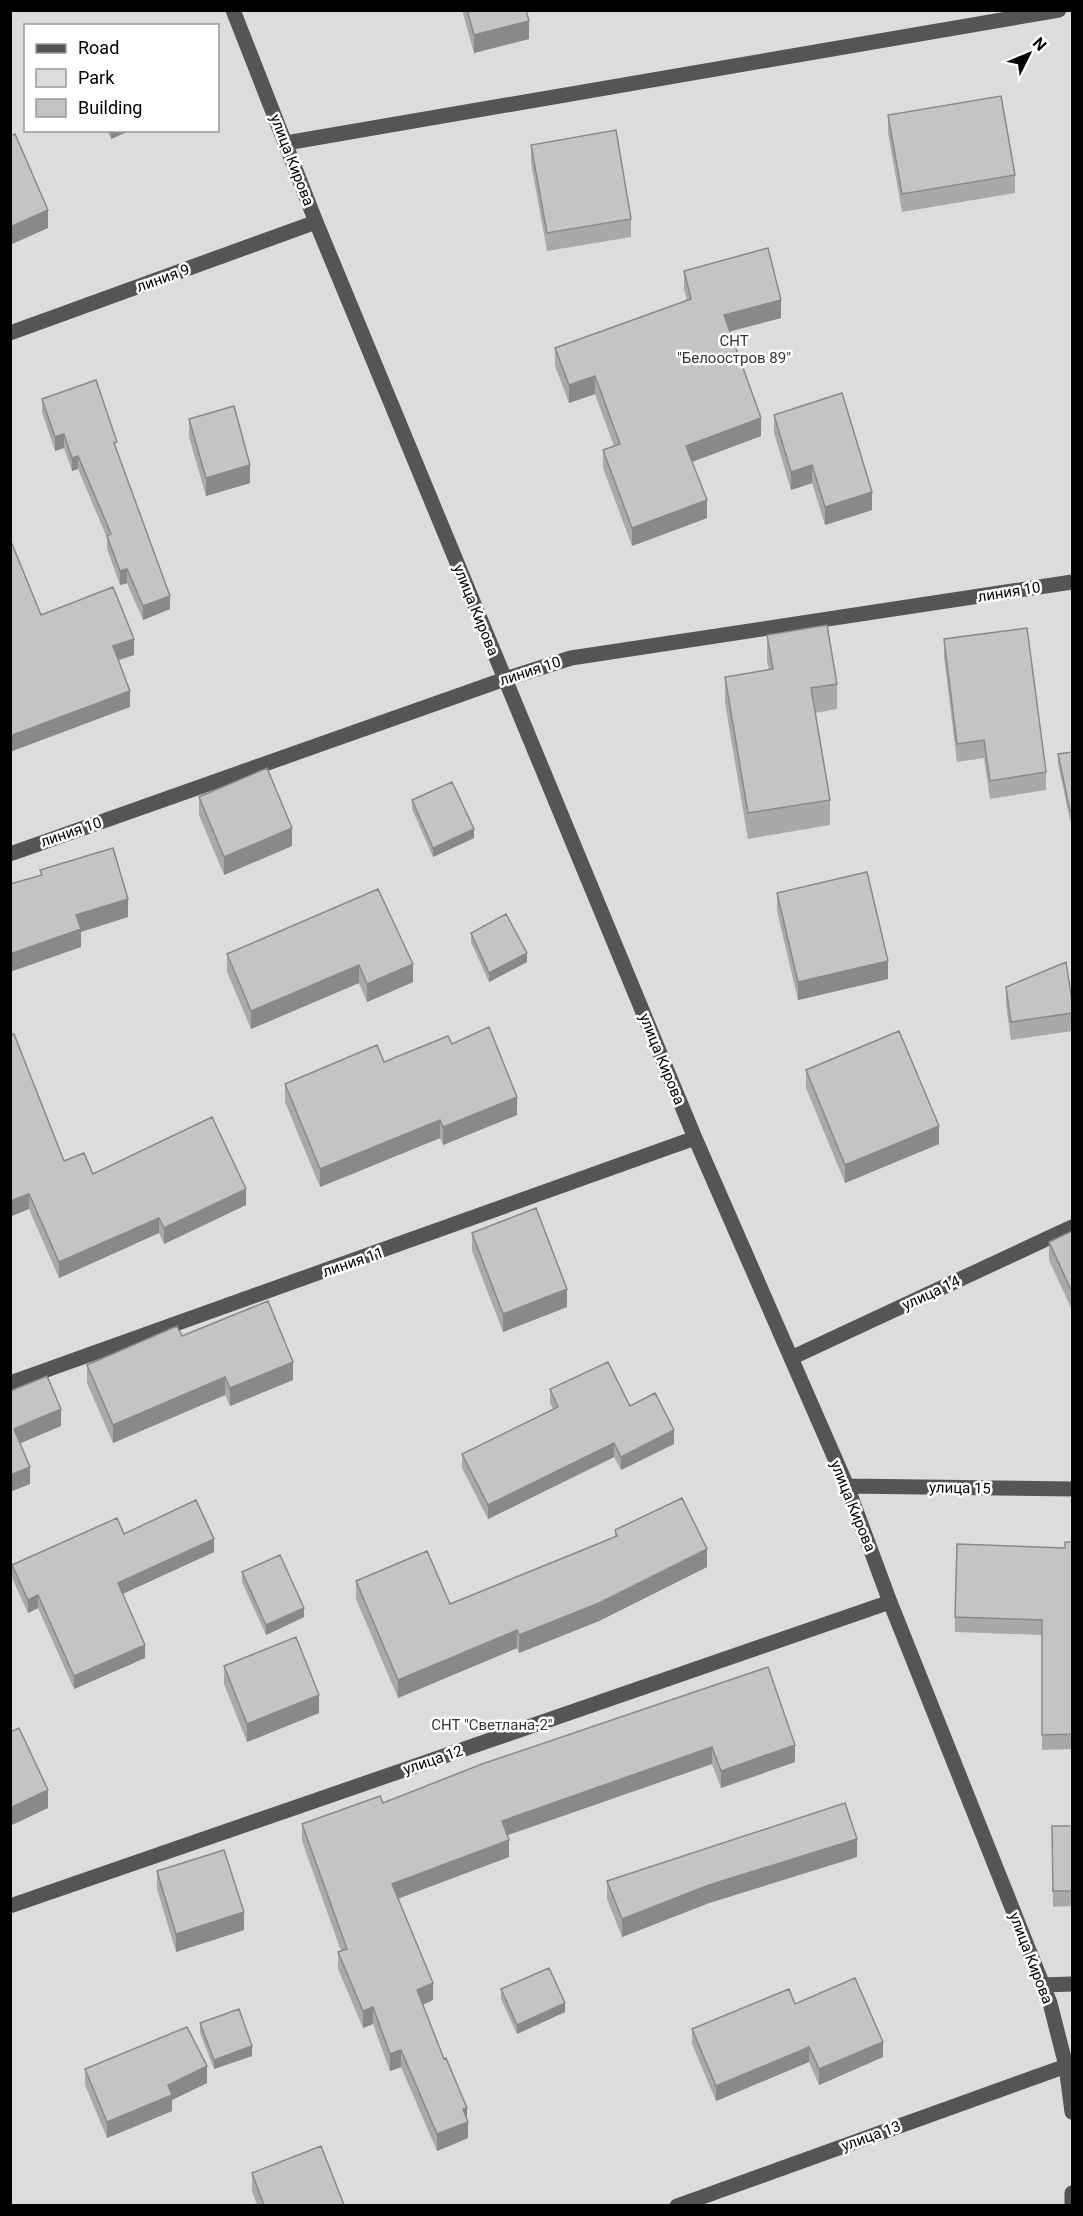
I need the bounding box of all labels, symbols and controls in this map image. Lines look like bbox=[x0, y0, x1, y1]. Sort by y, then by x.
legend bbox=[24, 24, 219, 132]
north arrow bbox=[999, 24, 1059, 84]
text: N bbox=[1029, 34, 1050, 55]
text: Road bbox=[78, 37, 119, 58]
text: Park bbox=[78, 67, 115, 88]
text: Building bbox=[78, 97, 142, 118]
street label: улица Кирова bbox=[266, 112, 318, 208]
street label: линия 9 bbox=[134, 260, 192, 296]
park label: СНТ "Белоостров 89" bbox=[677, 332, 791, 367]
street label: улица Кирова bbox=[450, 562, 502, 658]
street label: линия 10 bbox=[976, 578, 1042, 606]
street label: линия 10 bbox=[497, 653, 563, 689]
street label: линия 10 bbox=[38, 813, 104, 851]
street label: улица Кирова bbox=[636, 1011, 688, 1107]
street label: линия 11 bbox=[320, 1243, 386, 1281]
street label: улица 14 bbox=[899, 1272, 963, 1314]
street label: улица Кирова bbox=[827, 1458, 879, 1554]
street label: улица 15 bbox=[929, 1478, 991, 1498]
park label: СНТ "Светлана-2" bbox=[431, 1716, 553, 1734]
street label: улица 12 bbox=[401, 1741, 465, 1779]
street label: улица Кирова bbox=[1005, 1910, 1057, 2006]
street label: улица 13 bbox=[839, 2117, 903, 2155]

